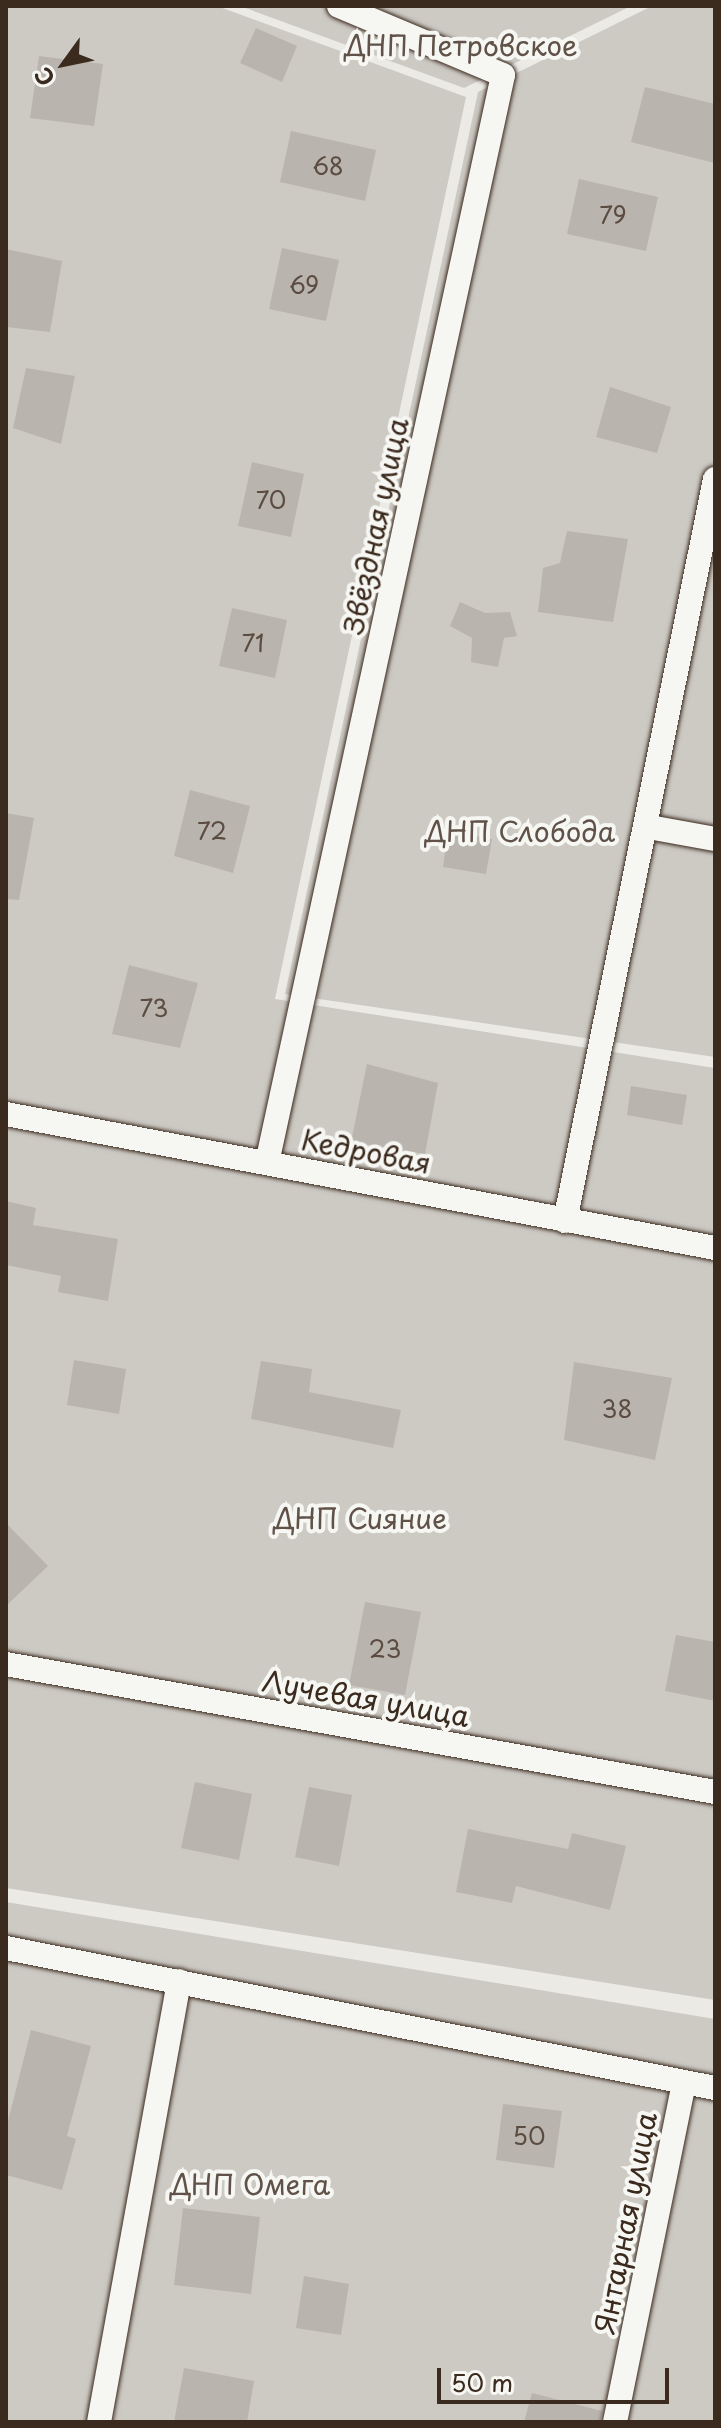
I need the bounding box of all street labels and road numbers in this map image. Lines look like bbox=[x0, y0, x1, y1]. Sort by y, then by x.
street label: Звёздная улица bbox=[335, 414, 415, 638]
street label: Кедровая bbox=[298, 1122, 434, 1180]
street label: Лучевая улица bbox=[259, 1663, 473, 1733]
street label: Янтарная улица bbox=[587, 2108, 663, 2338]

